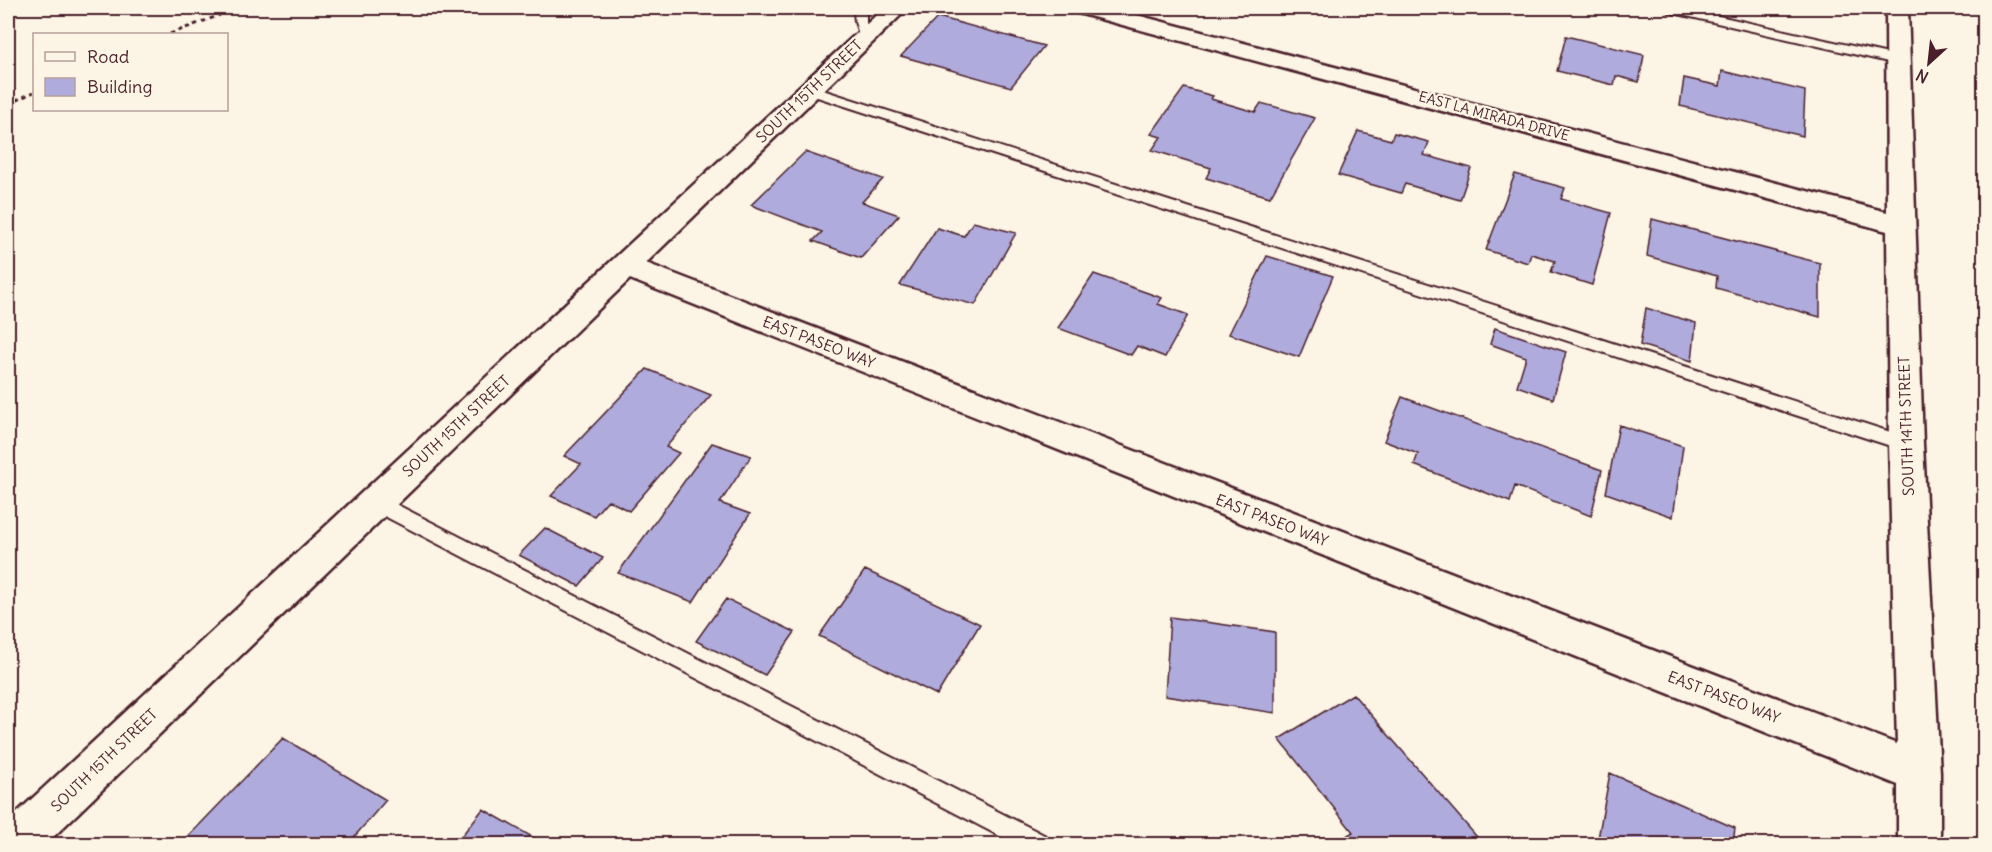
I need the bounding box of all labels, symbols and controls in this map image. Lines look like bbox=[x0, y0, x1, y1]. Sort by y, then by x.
legend bbox=[33, 33, 228, 111]
north arrow bbox=[1899, 33, 1959, 93]
street label: SOUTH 15TH STREET bbox=[752, 35, 866, 147]
text: Road bbox=[87, 45, 130, 68]
text: N bbox=[1913, 65, 1932, 88]
text: Building bbox=[87, 75, 152, 98]
street label: EAST LA MIRADA DRIVE bbox=[1417, 87, 1571, 145]
street label: EAST PASEO WAY bbox=[760, 312, 879, 372]
street label: SOUTH 14TH STREET bbox=[1894, 356, 1918, 496]
street label: SOUTH 15TH STREET bbox=[398, 371, 514, 481]
street label: EAST PASEO WAY bbox=[1213, 490, 1332, 550]
street label: EAST PASEO WAY bbox=[1665, 667, 1784, 727]
street label: SOUTH 15TH STREET bbox=[47, 704, 161, 816]

